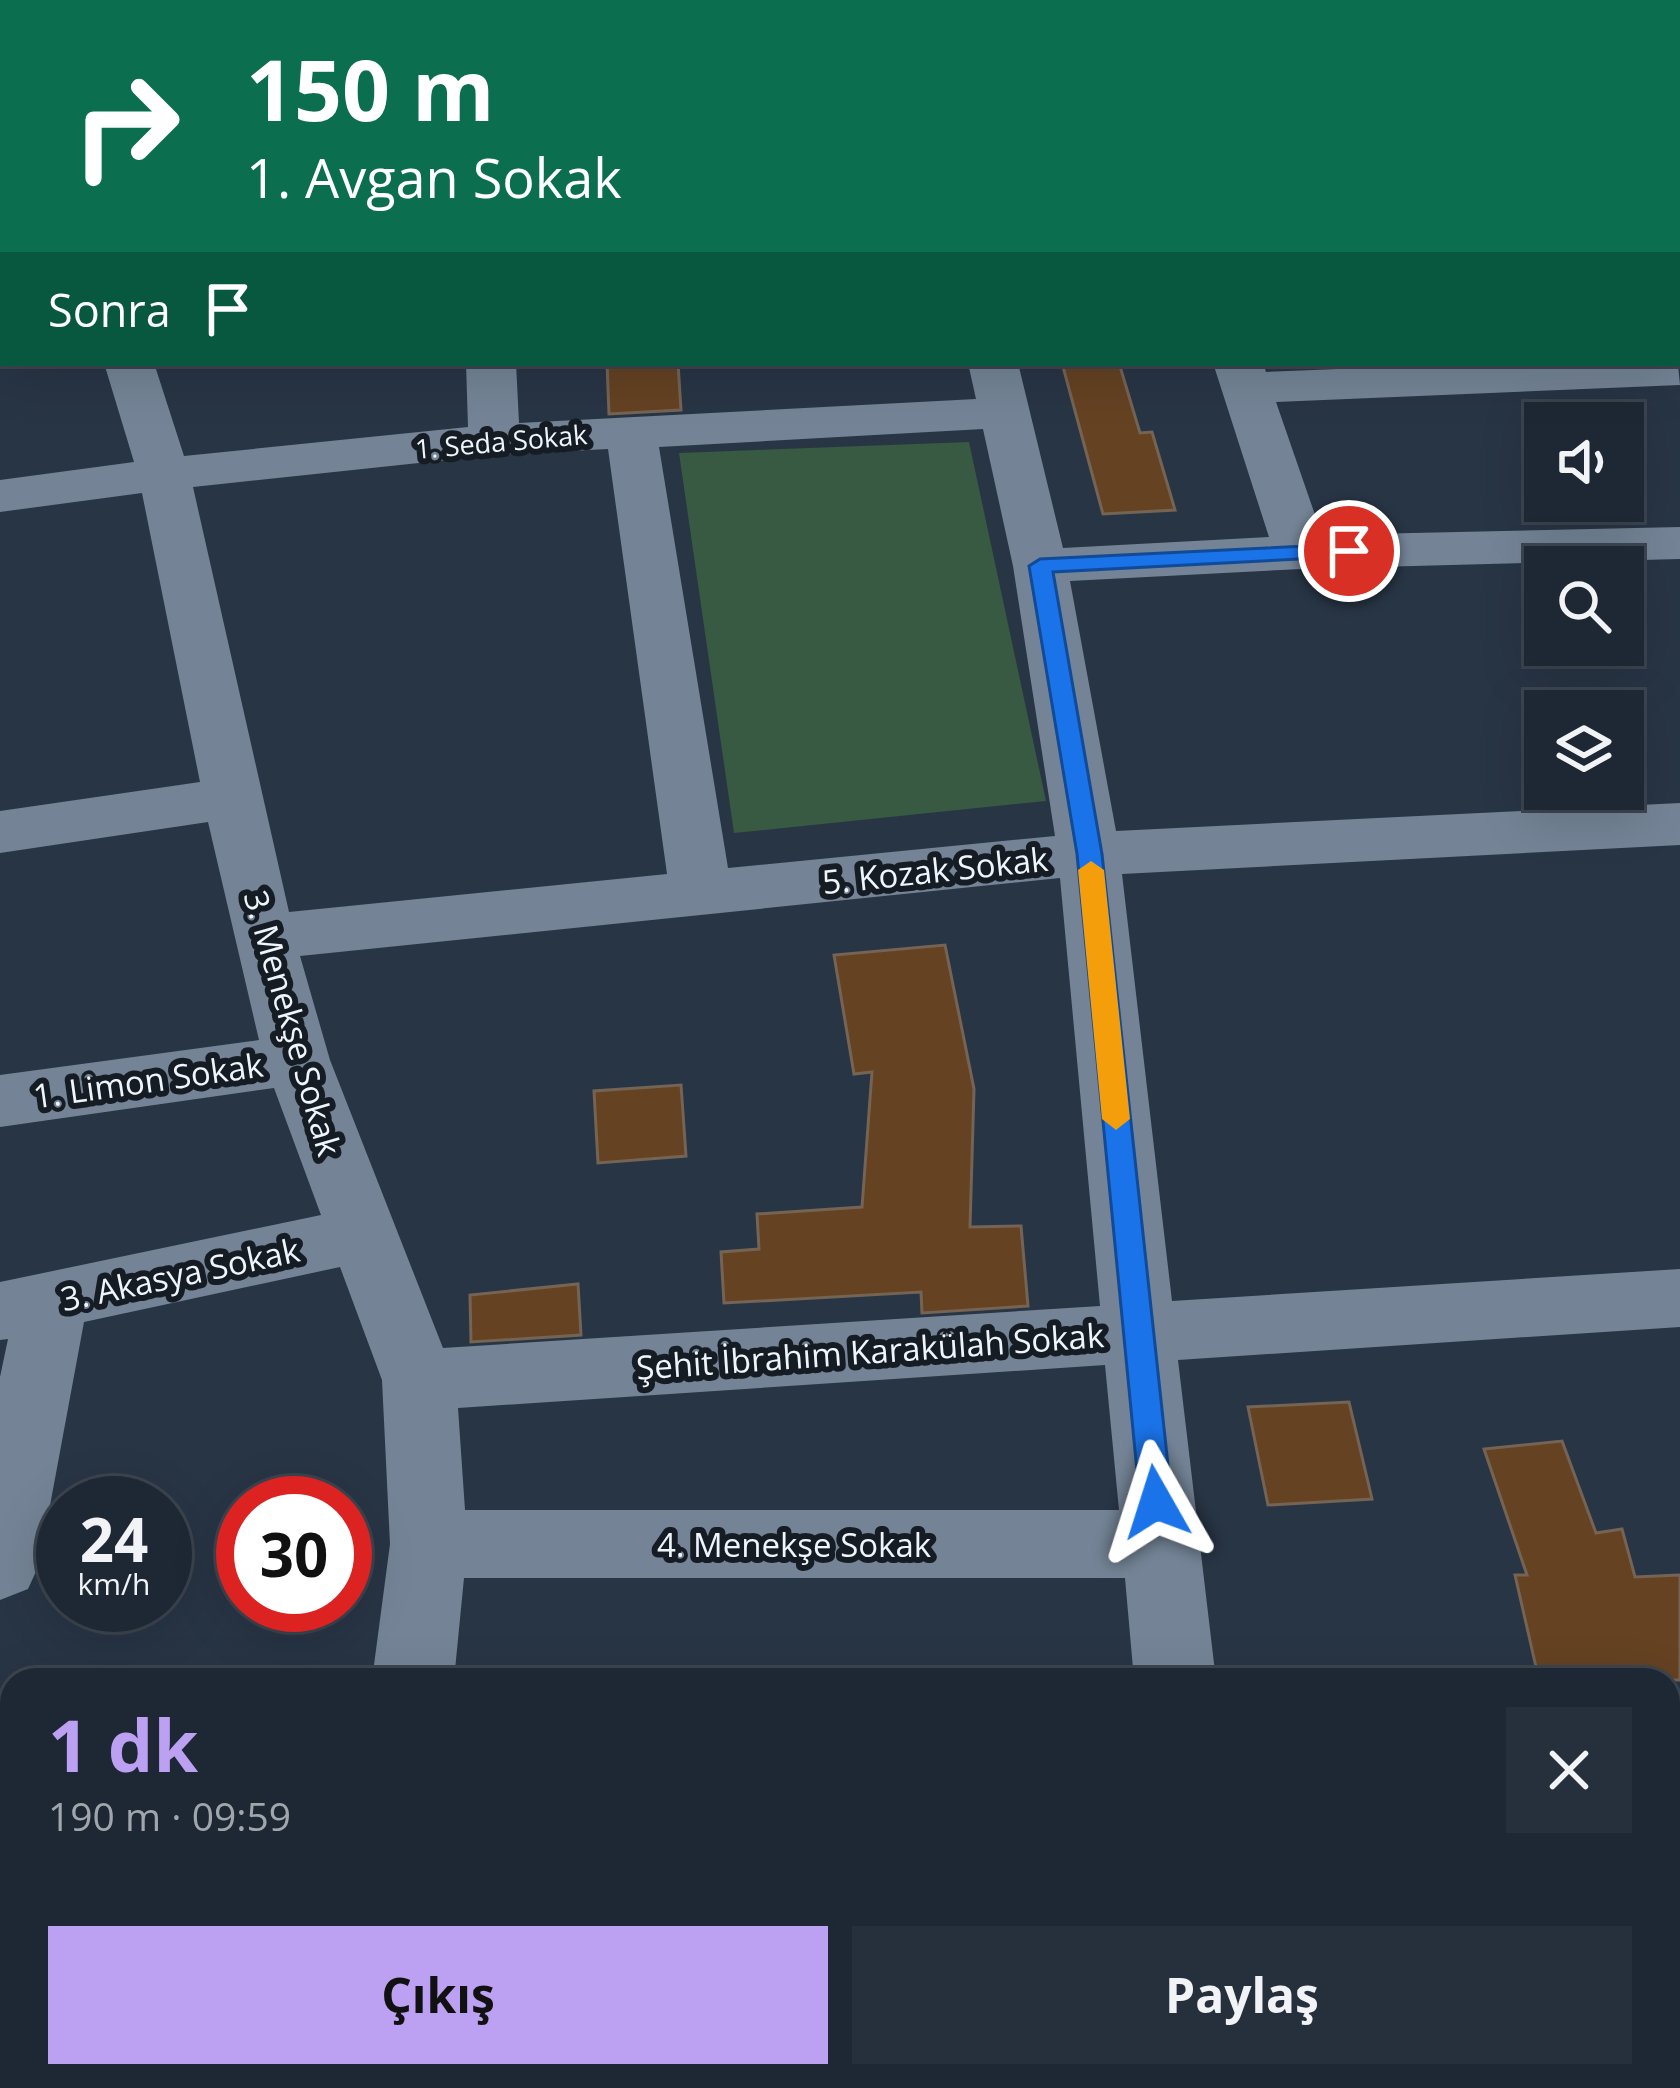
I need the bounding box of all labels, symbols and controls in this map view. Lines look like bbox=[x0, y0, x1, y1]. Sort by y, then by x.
text: 150 m bbox=[246, 31, 494, 146]
icon: right bbox=[48, 48, 204, 204]
text: 1. Avgan Sokak bbox=[246, 140, 622, 214]
icon: arrive bbox=[195, 276, 261, 342]
text: Sonra bbox=[48, 279, 171, 340]
map controls bbox=[1524, 402, 1644, 810]
button: sound bbox=[1524, 402, 1644, 522]
street label: 1. Seda Sokak bbox=[413, 415, 589, 467]
pin bbox=[1298, 500, 1400, 602]
icon: arrive bbox=[1316, 518, 1382, 584]
button: search bbox=[1524, 546, 1644, 666]
button: layers bbox=[1524, 690, 1644, 810]
street label: 5. Kozak Sokak bbox=[820, 836, 1051, 904]
street label: 3. Menekşe Sokak bbox=[234, 885, 353, 1162]
street label: 1. Limon Sokak bbox=[30, 1041, 267, 1118]
street label: 3. Akasya Sokak bbox=[57, 1227, 304, 1321]
street label: Şehit İbrahim Karakülah Sokak bbox=[635, 1312, 1106, 1390]
position arrow bbox=[1093, 1439, 1219, 1565]
speed limit sign: 30 bbox=[216, 1476, 372, 1632]
text: 24 bbox=[80, 1498, 148, 1580]
street label: 4. Menekşe Sokak bbox=[657, 1522, 932, 1567]
text: km/h bbox=[78, 1563, 150, 1604]
text: 1 dk bbox=[48, 1695, 198, 1793]
button: close bbox=[1506, 1707, 1632, 1833]
text: 190 m · 09:59 bbox=[48, 1789, 291, 1842]
button: Çıkış bbox=[48, 1926, 828, 2064]
button: Paylaş bbox=[852, 1926, 1632, 2064]

